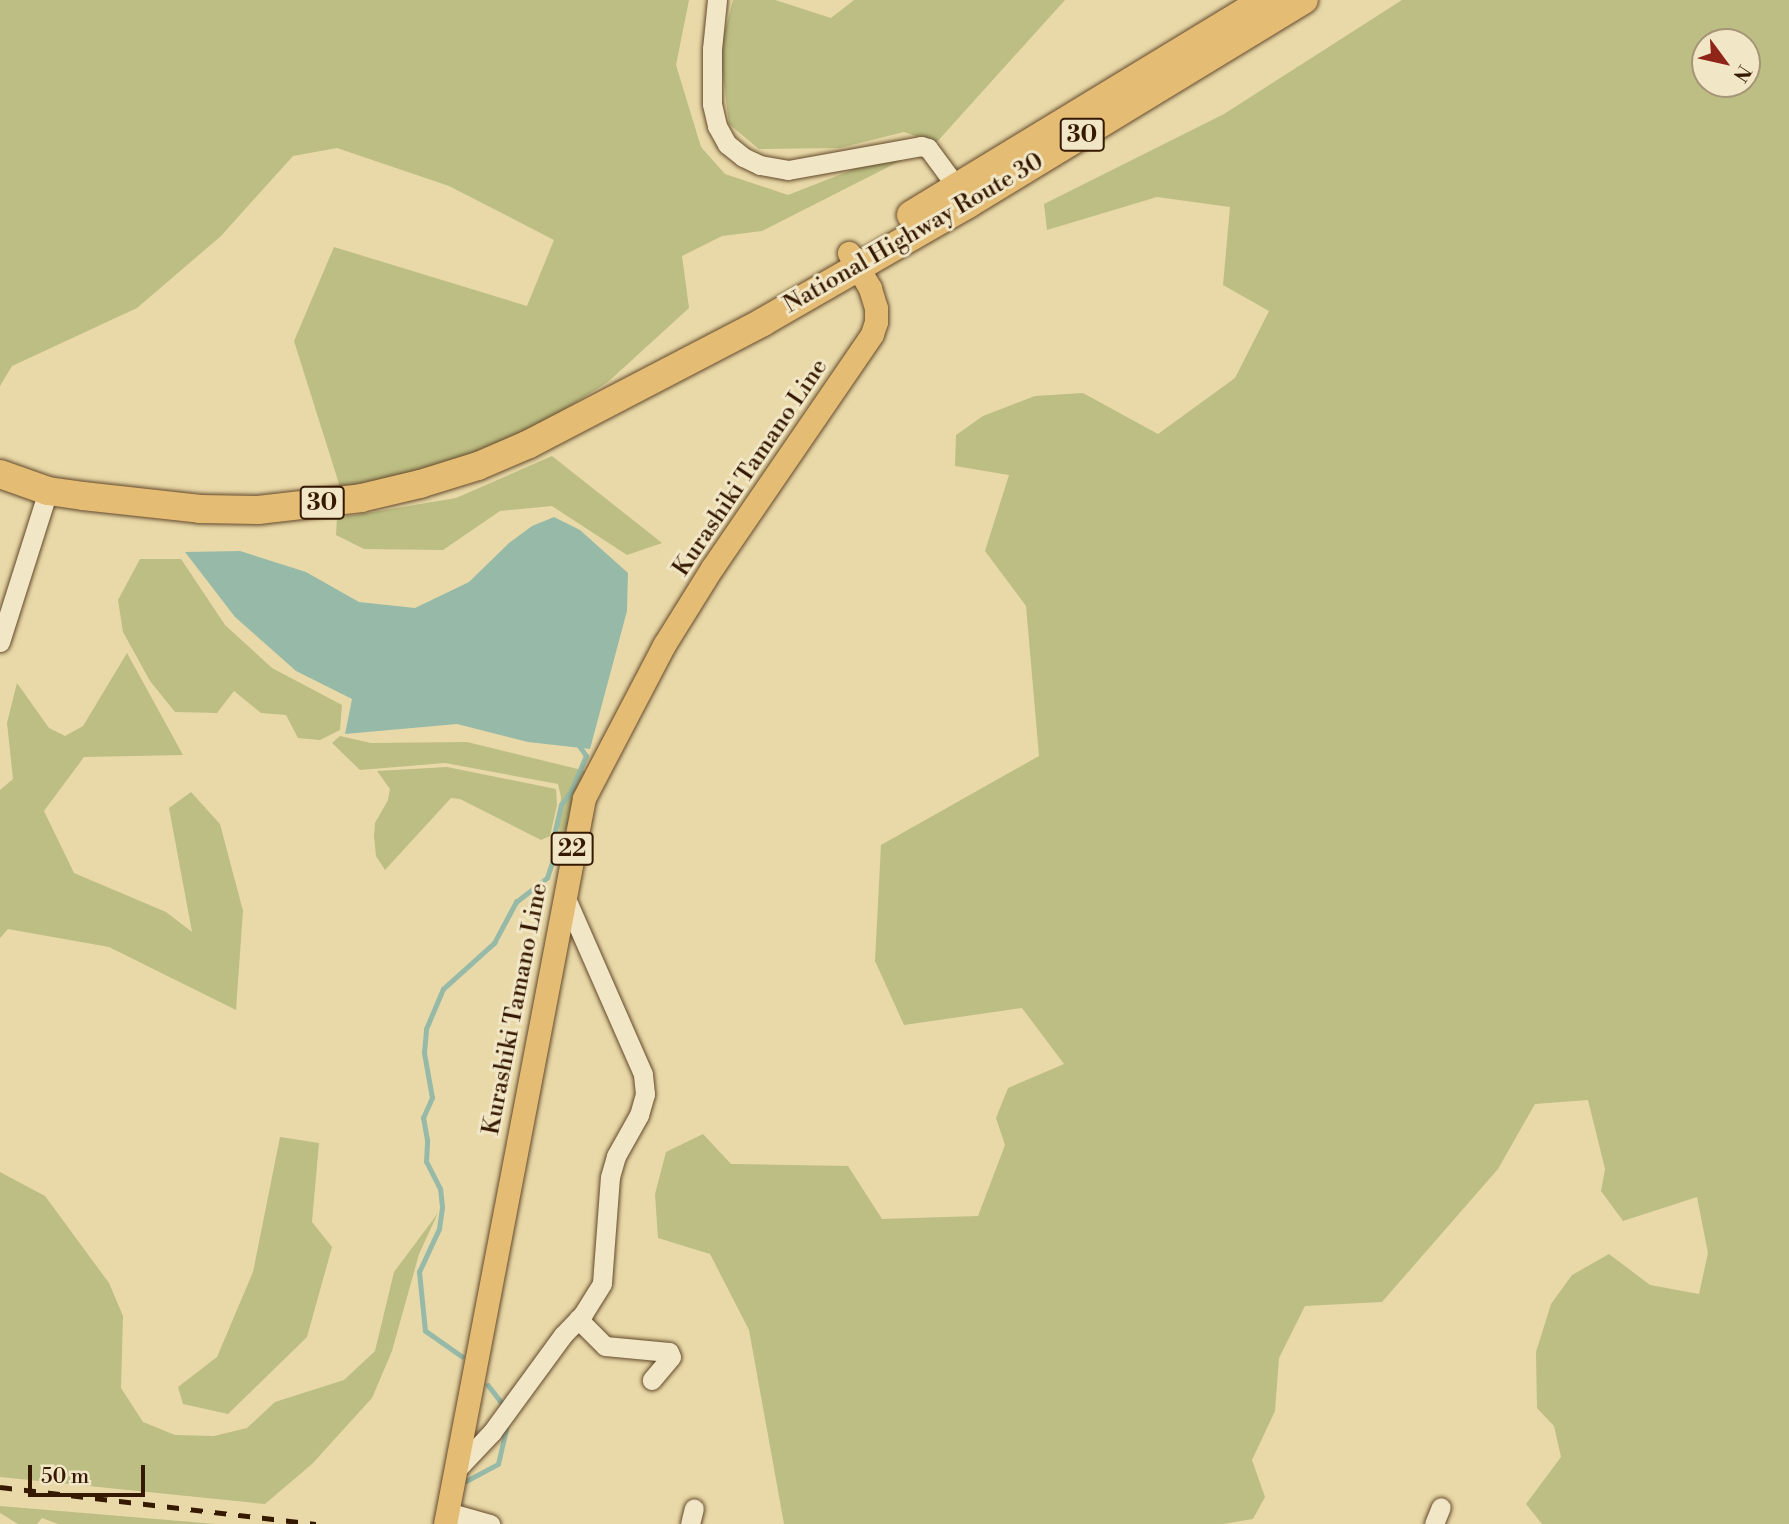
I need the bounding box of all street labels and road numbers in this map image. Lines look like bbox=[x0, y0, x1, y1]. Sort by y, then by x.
road number: 30 bbox=[1059, 116, 1105, 154]
street label: National Highway Route 30 bbox=[779, 148, 1049, 320]
street label: Kurashiki Tamano Line bbox=[668, 354, 834, 582]
road number: 30 bbox=[299, 484, 345, 523]
road number: 22 bbox=[549, 830, 595, 869]
street label: Kurashiki Tamano Line bbox=[477, 881, 555, 1137]

